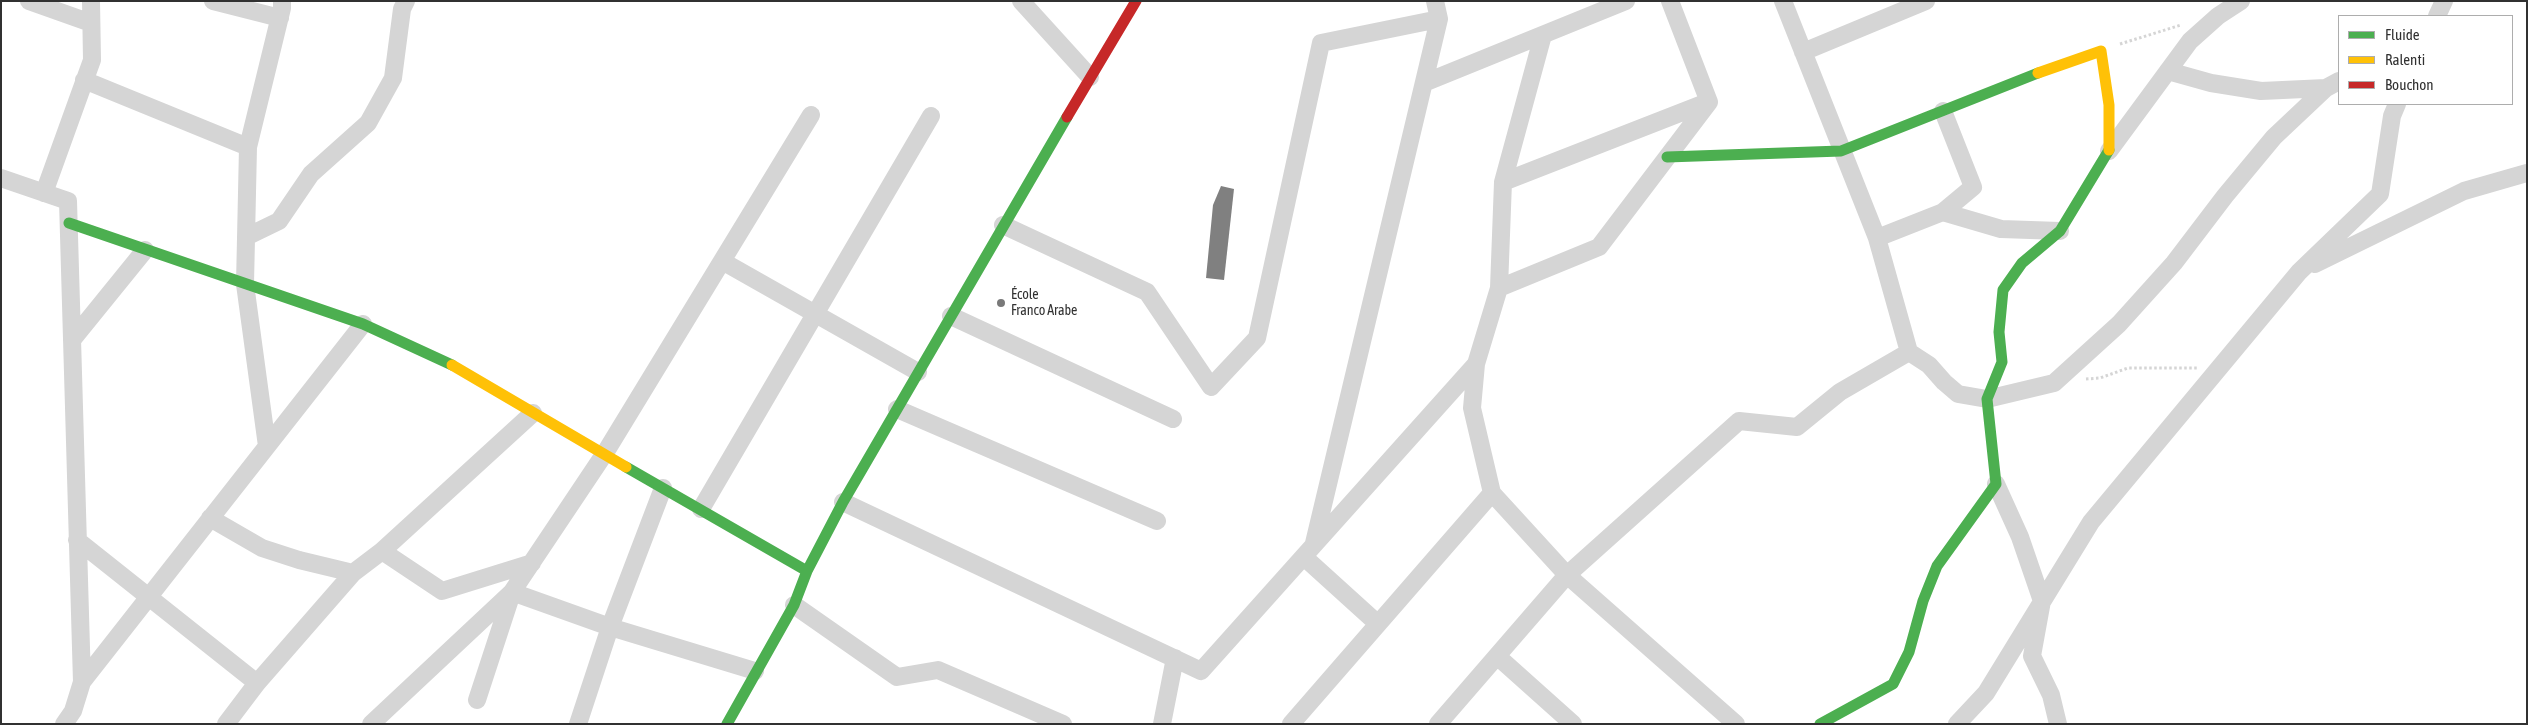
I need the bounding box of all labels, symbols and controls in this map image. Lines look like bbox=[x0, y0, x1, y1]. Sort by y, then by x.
legend bbox=[2338, 15, 2513, 105]
text: Fluide bbox=[2385, 26, 2420, 43]
text: Ralenti bbox=[2385, 51, 2425, 68]
text: Bouchon bbox=[2385, 76, 2434, 93]
place label: École Franco Arabe bbox=[1011, 287, 1077, 320]
marker: École Franco Arabe bbox=[995, 297, 1007, 309]

